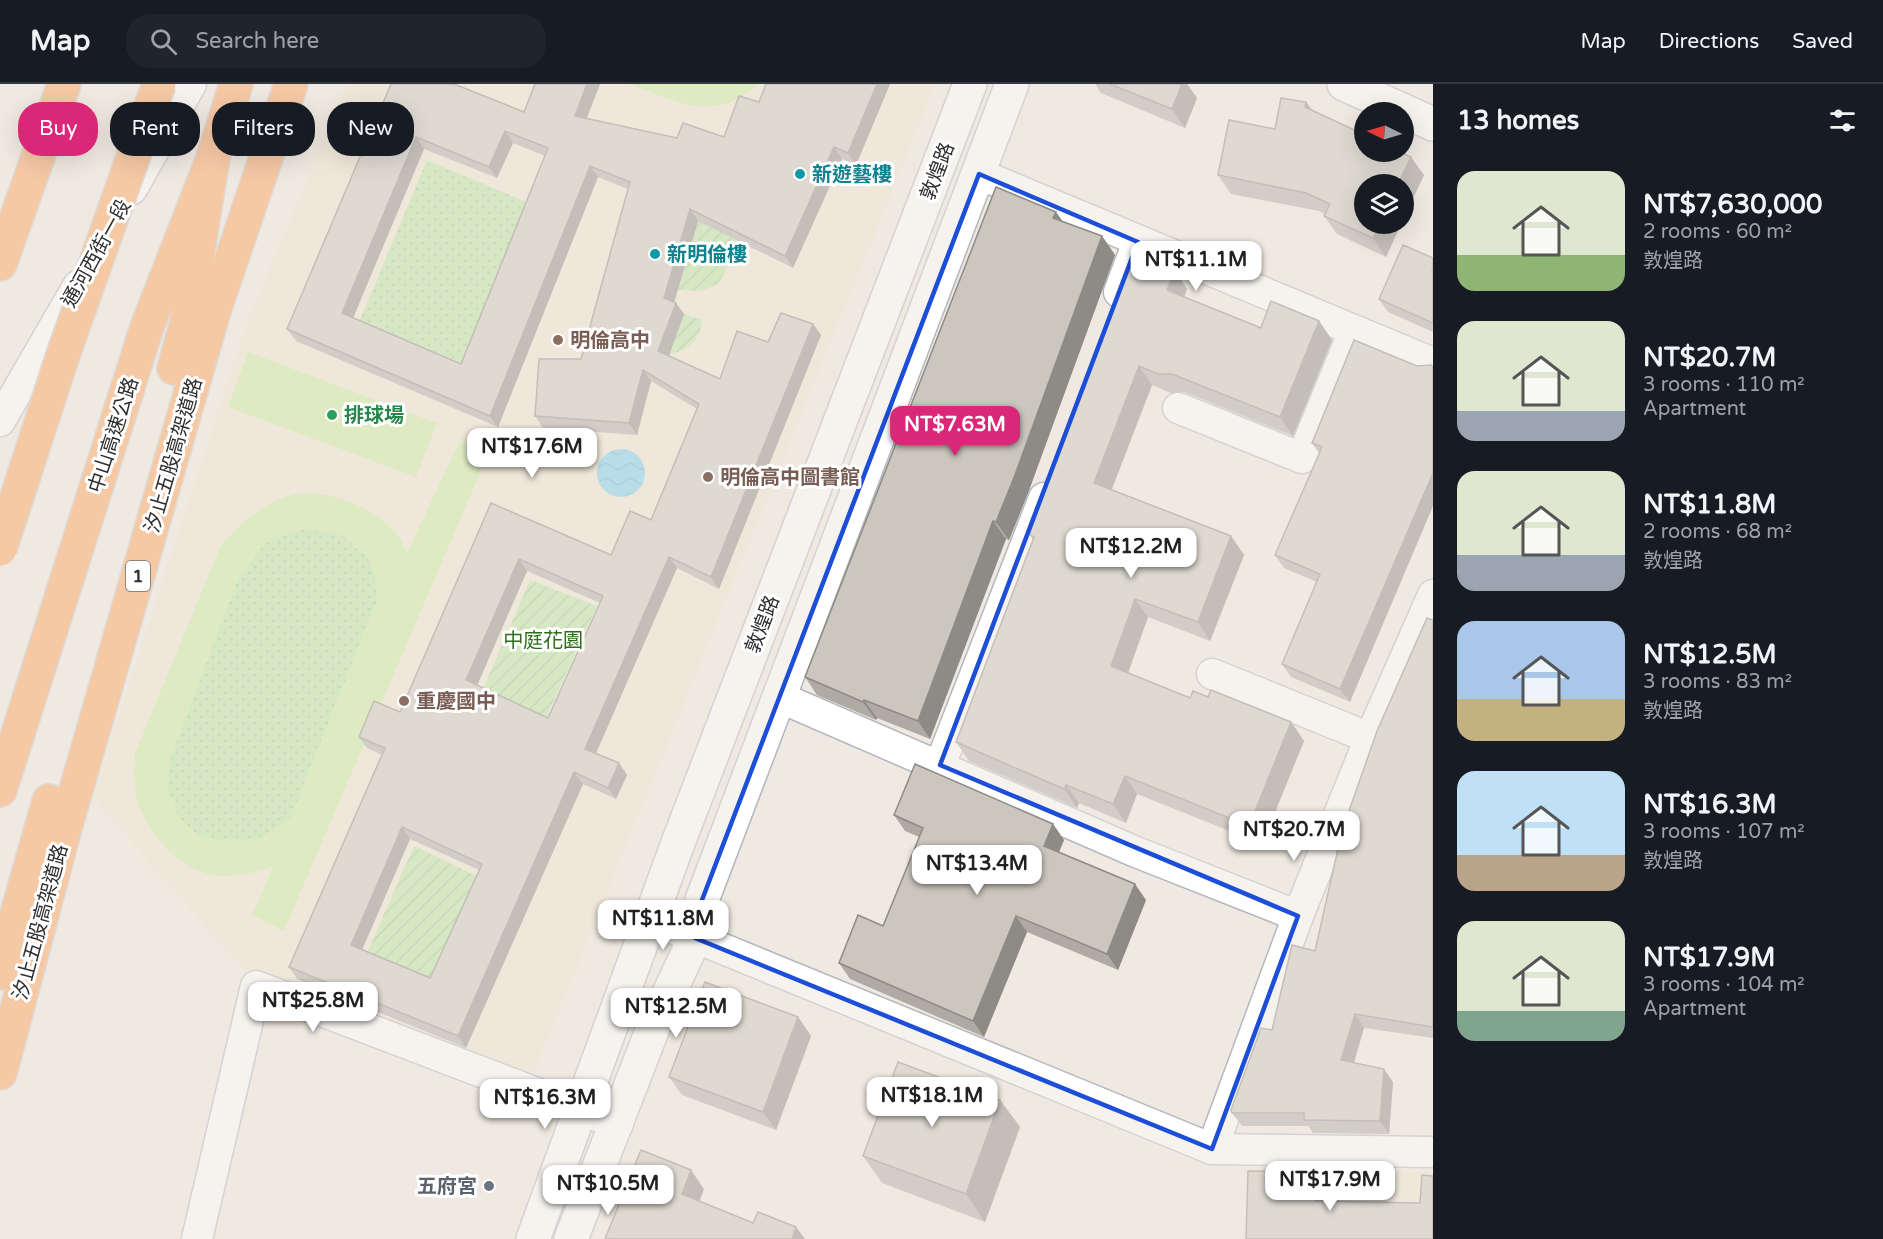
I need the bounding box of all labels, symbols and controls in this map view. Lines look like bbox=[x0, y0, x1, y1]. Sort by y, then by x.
search box bbox=[126, 14, 546, 68]
text: Map bbox=[30, 24, 90, 58]
icon: search bbox=[147, 25, 180, 58]
text: Search here bbox=[195, 28, 319, 54]
text: Map bbox=[1580, 29, 1626, 54]
text: Directions bbox=[1659, 29, 1759, 54]
text: Saved bbox=[1792, 29, 1853, 54]
chip: Buy bbox=[18, 102, 98, 156]
chip: Rent bbox=[110, 102, 200, 156]
chip: Filters bbox=[212, 102, 315, 156]
chip: New bbox=[327, 102, 414, 156]
north arrow bbox=[1354, 102, 1414, 162]
map controls bbox=[1354, 102, 1414, 234]
icon: filters bbox=[1826, 104, 1859, 137]
text: 13 homes bbox=[1457, 105, 1579, 136]
street label: 敦煌路 bbox=[916, 139, 960, 204]
place label: 新遊藝樓 bbox=[812, 163, 892, 187]
marker: 新遊藝樓 bbox=[793, 167, 807, 181]
button: layers bbox=[1354, 174, 1414, 234]
text: NT$7,630,000 bbox=[1643, 189, 1822, 220]
street label: 通河西街一段 bbox=[57, 195, 136, 312]
icon: home bbox=[1505, 195, 1577, 267]
text: 2 rooms · 60 m² bbox=[1643, 220, 1792, 244]
pin: NT$11.1M bbox=[1134, 241, 1258, 292]
place label: 新明倫樓 bbox=[667, 243, 747, 267]
marker: 新明倫樓 bbox=[648, 247, 662, 261]
text: NT$11.1M bbox=[1145, 248, 1247, 272]
text: 敦煌路 bbox=[1643, 249, 1703, 273]
place label: 明倫高中 bbox=[570, 329, 650, 353]
marker: 明倫高中 bbox=[551, 333, 565, 347]
text: NT$20.7M bbox=[1643, 342, 1776, 373]
icon: home bbox=[1505, 345, 1577, 417]
text: 3 rooms · 110 m² bbox=[1643, 373, 1805, 397]
street label: 中山高速公路 bbox=[84, 375, 144, 496]
street label: 汐止五股高架道路 bbox=[140, 375, 208, 535]
text: Apartment bbox=[1643, 397, 1746, 421]
place label: 排球場 bbox=[344, 404, 404, 428]
pin: NT$7.63M bbox=[893, 406, 1017, 457]
marker: 排球場 bbox=[325, 408, 339, 422]
text: NT$7.63M bbox=[904, 413, 1006, 437]
pin: NT$17.6M bbox=[470, 428, 594, 479]
text: NT$17.6M bbox=[481, 435, 583, 459]
place label: 明倫高中圖書館 bbox=[720, 466, 860, 490]
marker: 明倫高中圖書館 bbox=[701, 470, 715, 484]
text: NT$11.8M bbox=[1643, 489, 1776, 520]
icon: home bbox=[1505, 495, 1577, 567]
text: 2 rooms · 68 m² bbox=[1643, 520, 1792, 544]
pin: NT$12.2M bbox=[1069, 528, 1193, 579]
text: NT$12.2M bbox=[1080, 535, 1182, 559]
text: 敦煌路 bbox=[1643, 549, 1703, 573]
road number: 1 bbox=[126, 561, 150, 591]
street label: 敦煌路 bbox=[741, 592, 785, 657]
park label: 中庭花園 bbox=[503, 629, 583, 653]
text: NT$12.5M bbox=[1643, 639, 1777, 670]
icon: home bbox=[1505, 645, 1577, 717]
text: 3 rooms · 83 m² bbox=[1643, 670, 1792, 694]
place label: 重慶國中 bbox=[416, 690, 496, 714]
marker: 重慶國中 bbox=[397, 694, 411, 708]
text: 敦煌路 bbox=[1643, 699, 1703, 723]
text: NT$16.3M bbox=[1643, 789, 1777, 820]
icon: home bbox=[1505, 795, 1577, 867]
pin: NT$20.7M bbox=[1232, 811, 1356, 862]
text: NT$20.7M bbox=[1243, 818, 1345, 842]
text: 3 rooms · 107 m² bbox=[1643, 820, 1805, 844]
street label: 汐止五股高架道路 bbox=[9, 842, 73, 1003]
pin: NT$13.4M bbox=[915, 845, 1039, 896]
text: 敦煌路 bbox=[1643, 849, 1703, 873]
text: NT$13.4M bbox=[926, 852, 1028, 876]
pin: NT$11.8M bbox=[601, 900, 725, 951]
text: NT$11.8M bbox=[612, 907, 714, 931]
text: NT$17.9M bbox=[1643, 942, 1775, 973]
icon: home bbox=[1505, 945, 1577, 1017]
text: 3 rooms · 104 m² bbox=[1643, 973, 1805, 997]
pin: NT$25.8M bbox=[251, 982, 375, 1033]
pin: NT$12.5M bbox=[614, 988, 738, 1039]
text: NT$25.8M bbox=[262, 989, 364, 1013]
text: NT$12.5M bbox=[625, 995, 727, 1019]
text: Apartment bbox=[1643, 997, 1746, 1021]
pin: NT$18.1M bbox=[870, 1077, 994, 1128]
pin: NT$16.3M bbox=[483, 1079, 607, 1130]
text: NT$18.1M bbox=[881, 1084, 983, 1108]
text: NT$16.3M bbox=[494, 1086, 596, 1110]
pin: NT$17.9M bbox=[1268, 1161, 1392, 1212]
pin: NT$10.5M bbox=[546, 1165, 670, 1216]
text: NT$17.9M bbox=[1279, 1168, 1381, 1192]
text: NT$10.5M bbox=[557, 1172, 659, 1196]
place label: 五府宮 bbox=[417, 1175, 477, 1199]
marker: 五府宮 bbox=[482, 1179, 496, 1193]

